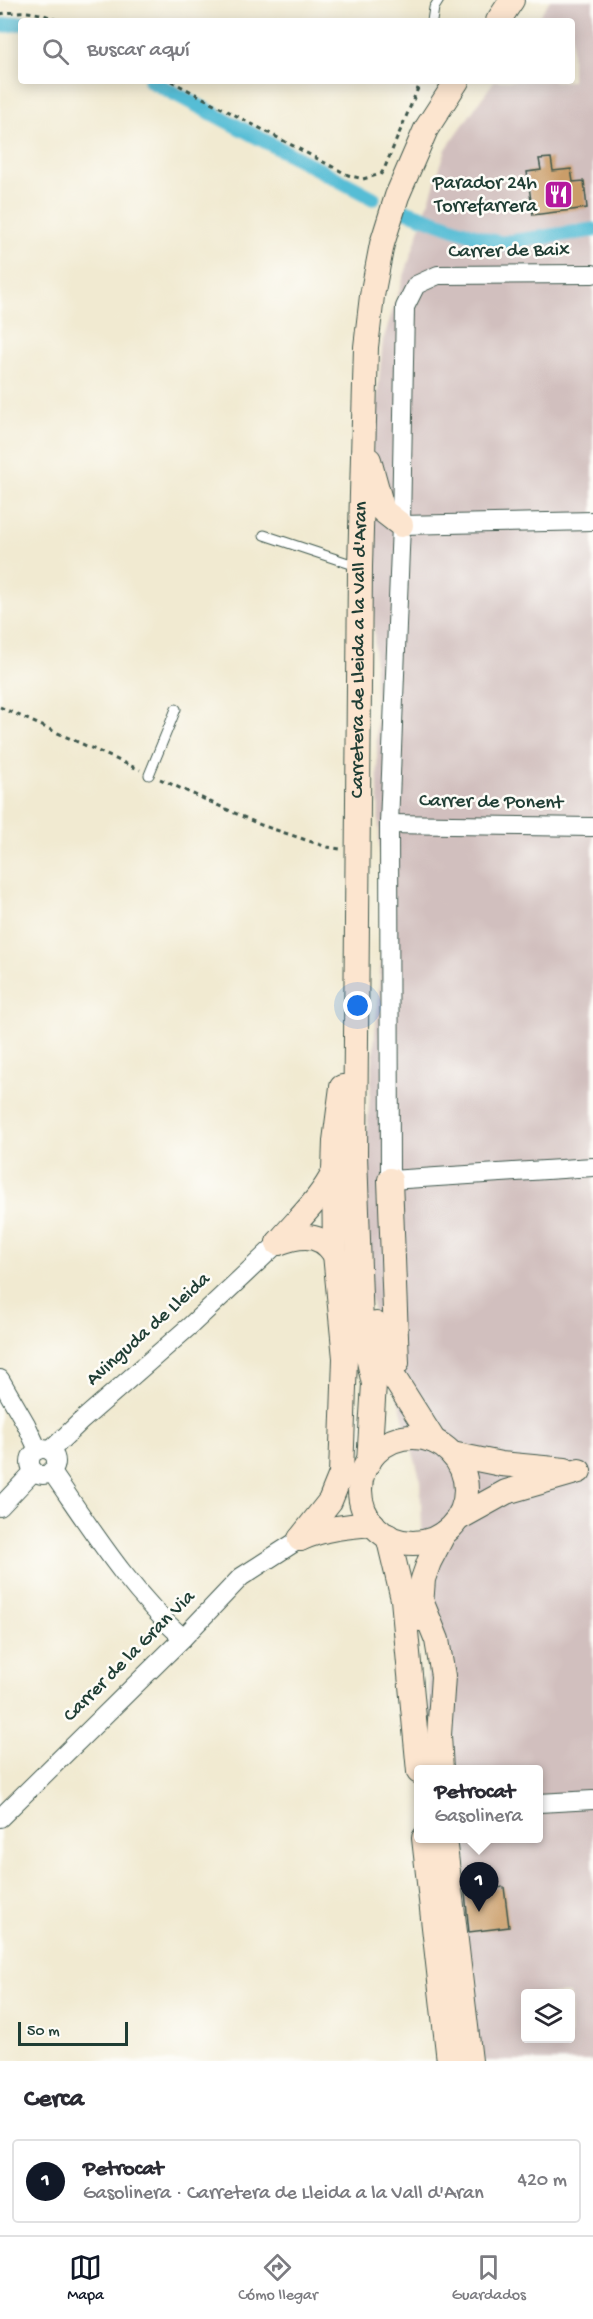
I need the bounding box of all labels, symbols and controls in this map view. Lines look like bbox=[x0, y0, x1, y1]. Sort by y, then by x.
search box bbox=[18, 18, 575, 84]
icon: search bbox=[39, 35, 72, 68]
text: Buscar aquí bbox=[87, 38, 190, 64]
place label: Parador 24h Torrefarrera bbox=[432, 173, 538, 219]
restaurant icon: Parador 24h Torrefarrera bbox=[542, 179, 574, 211]
street label: Carrer de Baix bbox=[448, 239, 570, 265]
street label: Carretera de Lleida a la Vall d'Aran bbox=[347, 500, 373, 798]
street label: Carrer de Ponent bbox=[419, 790, 565, 816]
your location bbox=[343, 991, 372, 1020]
street label: Avinguda de Lleida bbox=[82, 1268, 216, 1392]
street label: Carrer de la Gran Via bbox=[59, 1586, 201, 1728]
popup bbox=[414, 1765, 543, 1843]
text: Petrocat bbox=[434, 1780, 515, 1806]
text: Gasolinera bbox=[434, 1806, 523, 1829]
pin: 1 bbox=[460, 1862, 498, 1912]
map controls bbox=[521, 1989, 575, 2043]
button: layers bbox=[521, 1989, 575, 2043]
scale bar bbox=[18, 2019, 128, 2046]
text: 50 m bbox=[27, 2023, 60, 2042]
text: Cerca bbox=[24, 2085, 84, 2116]
text: Petrocat bbox=[83, 2157, 163, 2183]
text: 1 bbox=[41, 2170, 50, 2193]
text: 420 m bbox=[517, 2170, 567, 2193]
text: Gasolinera · Carretera de Lleida a la Vall d'Aran bbox=[83, 2183, 484, 2206]
tab: Mapa bbox=[67, 2251, 104, 2306]
tab: Cómo llegar bbox=[238, 2251, 318, 2306]
tab: Guardados bbox=[452, 2251, 526, 2306]

